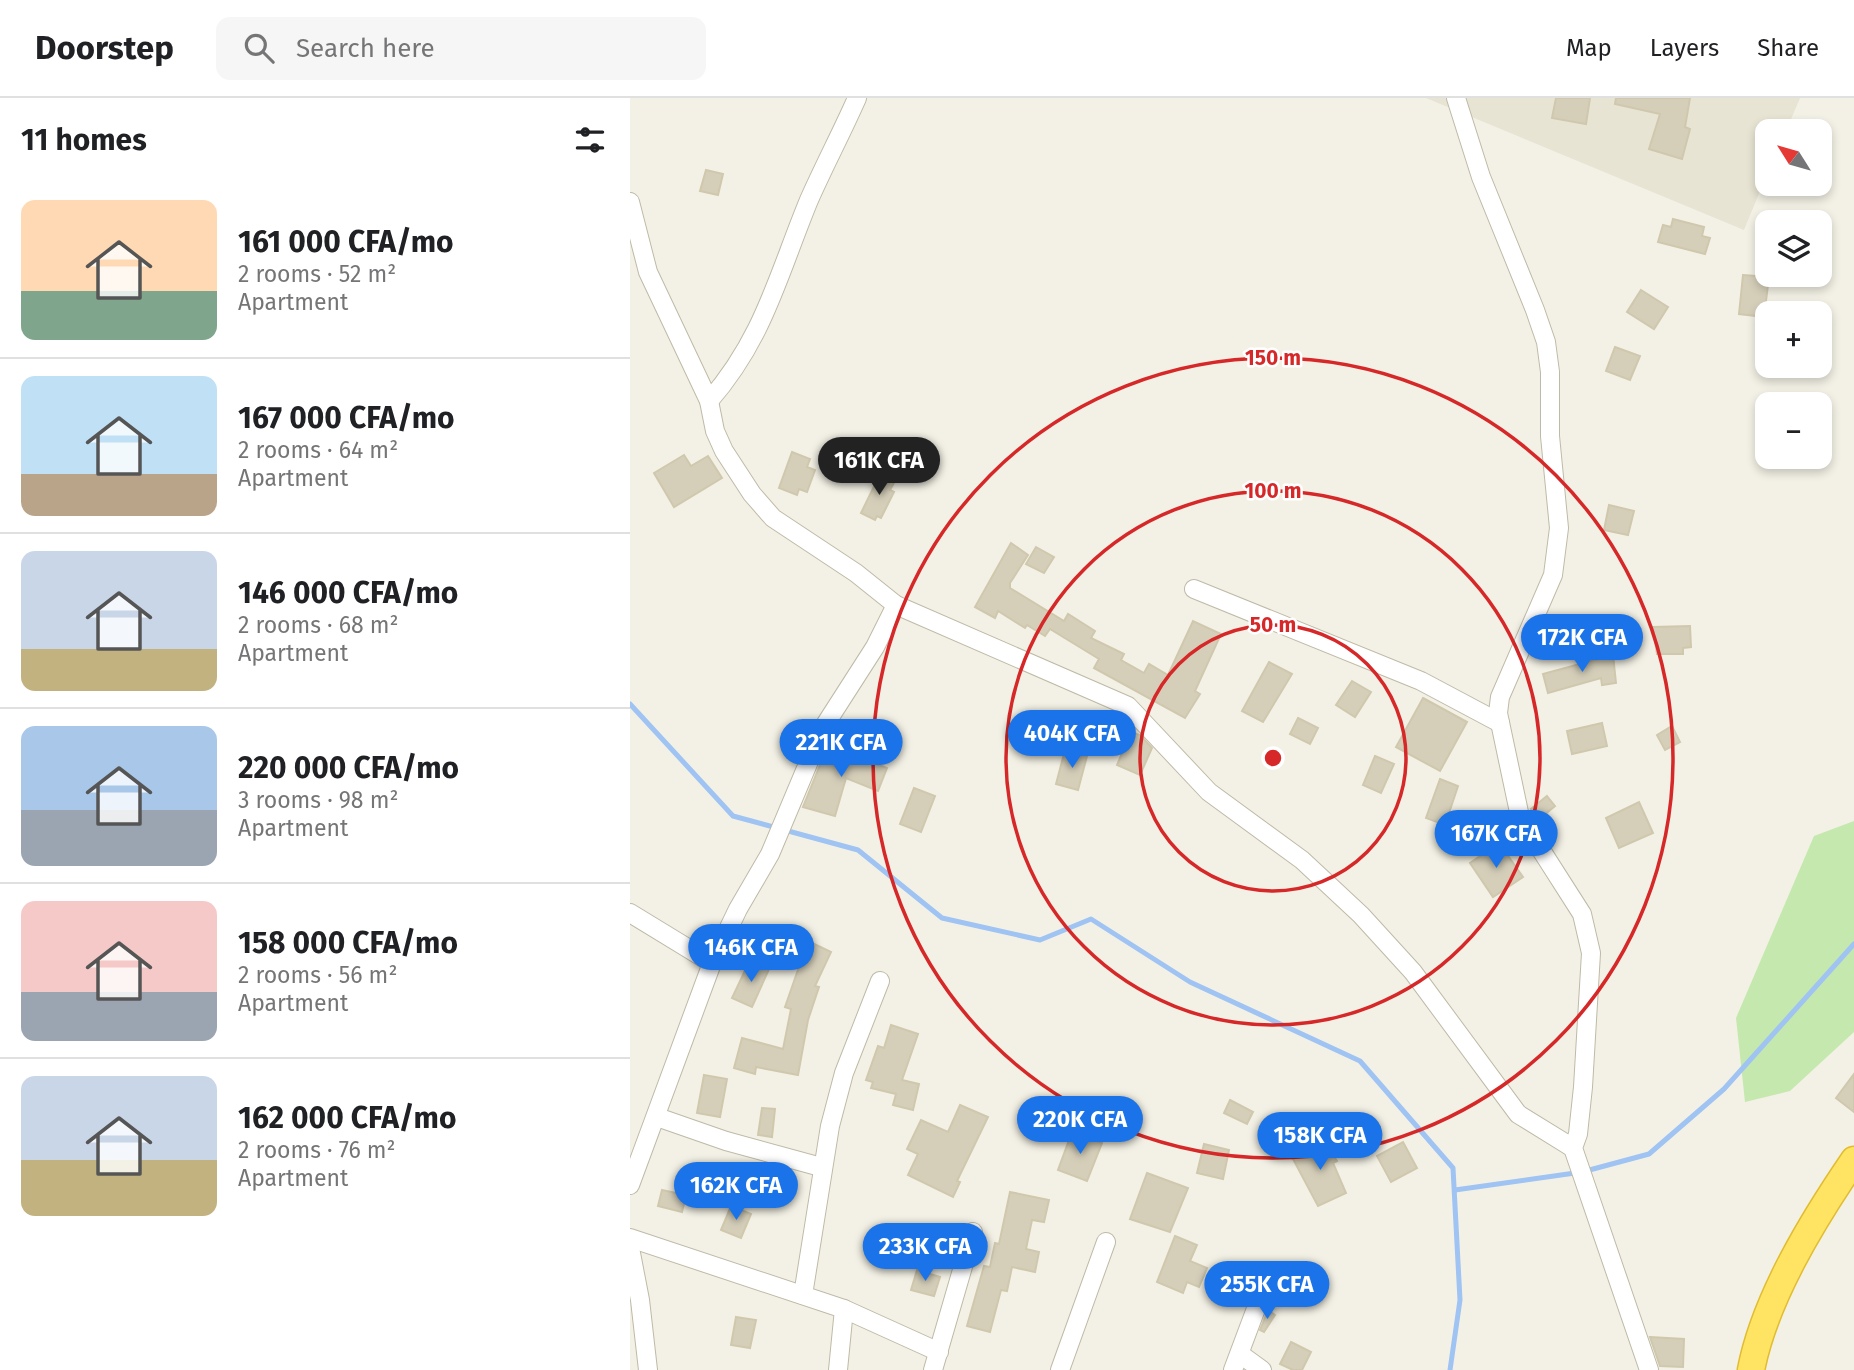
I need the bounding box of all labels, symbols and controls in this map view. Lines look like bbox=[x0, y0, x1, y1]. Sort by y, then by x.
search box bbox=[216, 17, 706, 80]
text: Doorstep bbox=[35, 28, 174, 68]
icon: search bbox=[240, 29, 278, 67]
text: Search here bbox=[296, 33, 435, 64]
text: Map bbox=[1566, 34, 1612, 62]
text: Layers bbox=[1650, 34, 1719, 62]
text: Share bbox=[1757, 34, 1819, 62]
north arrow bbox=[1755, 119, 1832, 196]
map controls bbox=[1755, 119, 1832, 469]
icon: filters bbox=[571, 121, 609, 159]
text: 11 homes bbox=[21, 122, 147, 158]
button: layers bbox=[1755, 210, 1832, 287]
text: 161 000 CFA/mo bbox=[238, 224, 454, 260]
icon: home bbox=[77, 228, 161, 312]
text: 2 rooms · 52 m² bbox=[238, 260, 396, 288]
text: Apartment bbox=[238, 288, 348, 316]
button: + bbox=[1755, 301, 1832, 378]
text: 150 m bbox=[1245, 345, 1301, 371]
button: − bbox=[1755, 392, 1832, 469]
text: 167 000 CFA/mo bbox=[238, 400, 455, 436]
icon: home bbox=[77, 404, 161, 488]
text: 2 rooms · 64 m² bbox=[238, 436, 398, 464]
pin: 161K CFA bbox=[807, 438, 951, 497]
text: 161K CFA bbox=[834, 446, 924, 474]
text: Apartment bbox=[238, 464, 348, 492]
text: 100 m bbox=[1244, 478, 1302, 504]
text: 146 000 CFA/mo bbox=[238, 575, 458, 611]
icon: home bbox=[77, 579, 161, 663]
text: 2 rooms · 68 m² bbox=[238, 611, 399, 639]
text: 50 m bbox=[1250, 612, 1296, 638]
pin: 172K CFA bbox=[1510, 614, 1654, 674]
text: 172K CFA bbox=[1537, 623, 1627, 651]
text: Apartment bbox=[238, 639, 348, 667]
pin: 404K CFA bbox=[1000, 710, 1144, 770]
text: 404K CFA bbox=[1024, 719, 1120, 747]
pin: 221K CFA bbox=[769, 720, 913, 779]
text: 221K CFA bbox=[796, 728, 886, 756]
centre of rings bbox=[1261, 746, 1285, 770]
text: 220 000 CFA/mo bbox=[238, 750, 459, 786]
icon: home bbox=[77, 754, 161, 838]
text: 3 rooms · 98 m² bbox=[238, 786, 398, 814]
pin: 167K CFA bbox=[1424, 810, 1568, 870]
text: Apartment bbox=[238, 814, 348, 842]
text: 167K CFA bbox=[1451, 819, 1541, 847]
pin: 146K CFA bbox=[679, 924, 823, 984]
text: 158 000 CFA/mo bbox=[238, 925, 458, 961]
icon: home bbox=[77, 929, 161, 1013]
text: 146K CFA bbox=[704, 933, 798, 961]
text: 2 rooms · 56 m² bbox=[238, 961, 397, 989]
text: Apartment bbox=[238, 989, 348, 1017]
pin: 220K CFA bbox=[1008, 1096, 1152, 1156]
text: 162 000 CFA/mo bbox=[238, 1100, 456, 1136]
icon: home bbox=[77, 1104, 161, 1188]
text: 220K CFA bbox=[1033, 1105, 1127, 1133]
pin: 158K CFA bbox=[1248, 1112, 1392, 1172]
text: 158K CFA bbox=[1273, 1121, 1367, 1149]
text: 2 rooms · 76 m² bbox=[238, 1136, 396, 1164]
pin: 162K CFA bbox=[664, 1162, 808, 1222]
text: Apartment bbox=[238, 1164, 348, 1192]
text: 162K CFA bbox=[690, 1171, 782, 1199]
pin: 233K CFA bbox=[853, 1224, 997, 1283]
text: 233K CFA bbox=[879, 1232, 971, 1260]
pin: 255K CFA bbox=[1195, 1262, 1339, 1321]
text: 255K CFA bbox=[1220, 1270, 1314, 1298]

